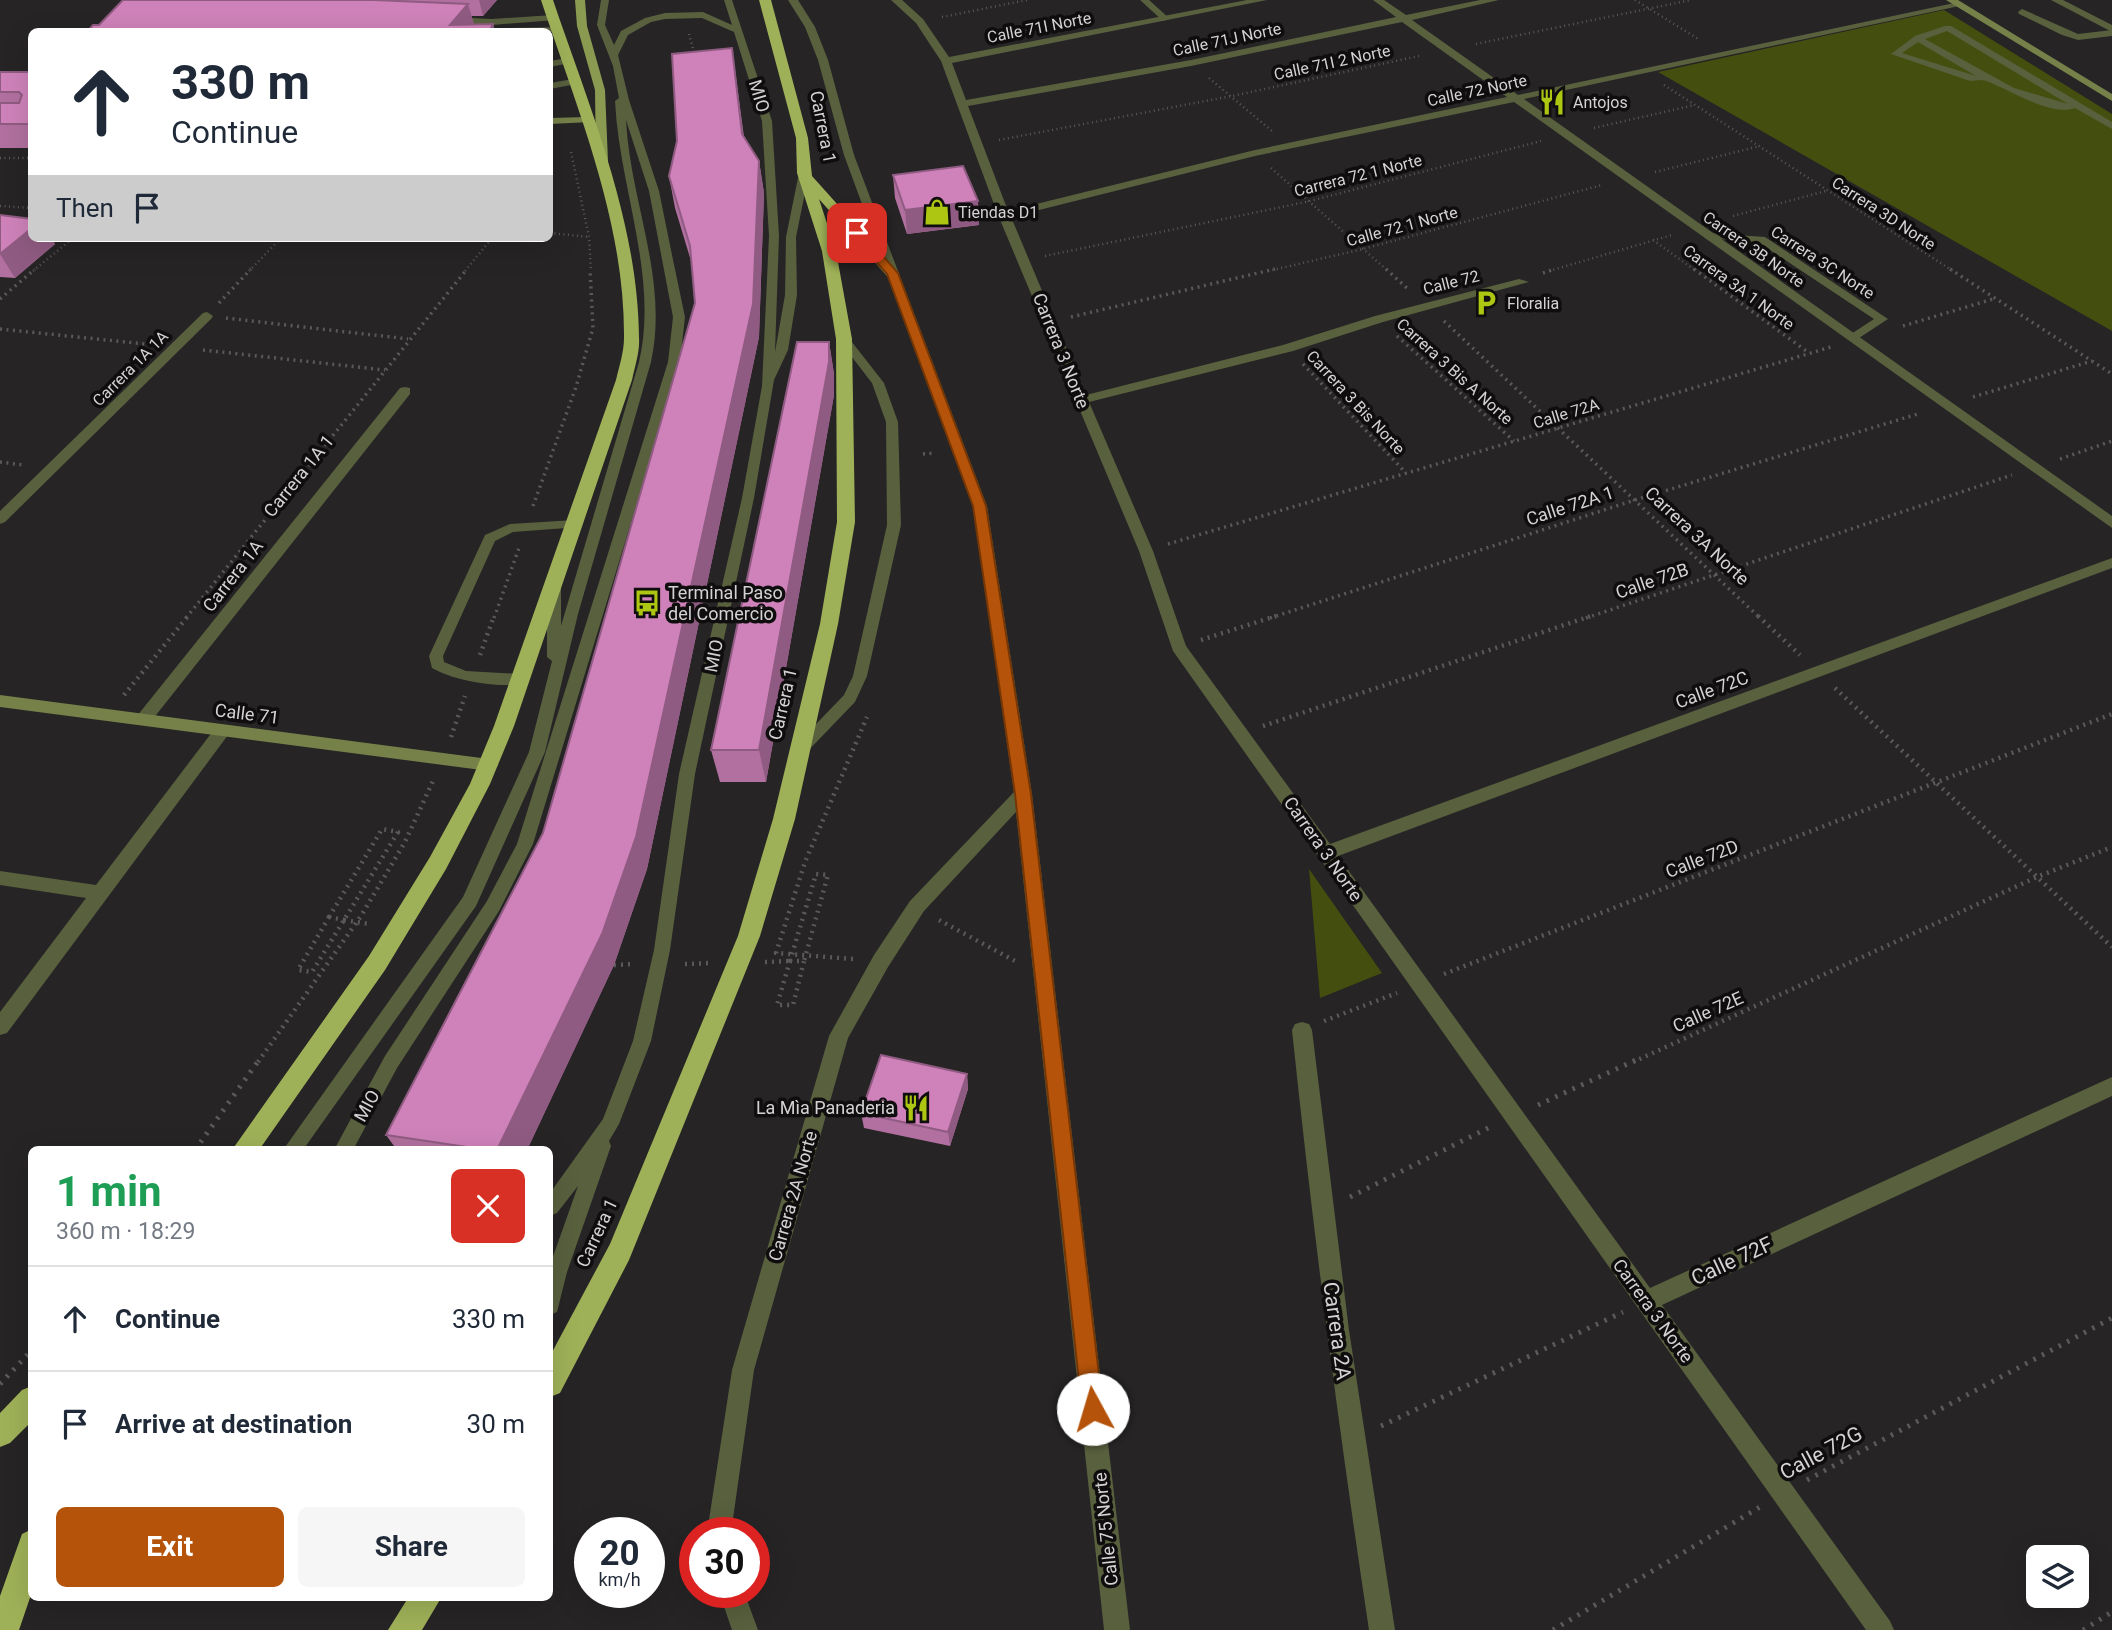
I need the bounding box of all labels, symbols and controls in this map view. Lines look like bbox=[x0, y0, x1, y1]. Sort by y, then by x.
street label: Calle 71I Norte bbox=[985, 8, 1093, 47]
street label: Calle 71J Norte bbox=[1171, 19, 1283, 60]
street label: Calle 71I 2 Norte bbox=[1272, 41, 1392, 84]
text: 330 m bbox=[171, 54, 310, 111]
icon: ahead bbox=[56, 56, 147, 147]
street label: Calle 72 Norte bbox=[1426, 71, 1529, 110]
street label: MIO bbox=[745, 77, 774, 115]
restaurant icon: Antojos bbox=[1537, 87, 1567, 117]
street label: Carrera 1 bbox=[806, 89, 841, 165]
place label: Antojos bbox=[1573, 93, 1628, 112]
text: Continue bbox=[171, 113, 298, 151]
street label: Carrera 72 1 Norte bbox=[1292, 150, 1424, 201]
street label: Carrera 3D Norte bbox=[1828, 173, 1939, 254]
icon: arrive bbox=[128, 189, 166, 227]
text: Then bbox=[56, 193, 114, 223]
shop icon: Tiendas D1 bbox=[922, 197, 952, 227]
pin bbox=[827, 203, 887, 263]
place label: Tiendas D1 bbox=[958, 203, 1038, 222]
street label: Calle 72 1 Norte bbox=[1344, 203, 1460, 250]
street label: Carrera 3B Norte bbox=[1699, 207, 1808, 291]
icon: arrive bbox=[838, 214, 876, 252]
street label: Carrera 3C Norte bbox=[1767, 222, 1878, 303]
street label: Carrera 3A 1 Norte bbox=[1680, 241, 1798, 334]
street label: Calle 72 bbox=[1421, 266, 1481, 299]
parking icon: Floralia bbox=[1471, 288, 1501, 318]
street label: Carrera 3 Norte bbox=[1029, 290, 1094, 412]
place label: Floralia bbox=[1507, 294, 1559, 313]
street label: Carrera 3 Bis A Norte bbox=[1393, 314, 1517, 428]
street label: Carrera 1A 1A bbox=[89, 326, 172, 410]
street label: Carrera 3 Bis Norte bbox=[1303, 346, 1409, 458]
street label: Calle 72A bbox=[1531, 394, 1602, 432]
street label: Carrera 1A 1 bbox=[259, 430, 338, 521]
street label: Calle 72A 1 bbox=[1523, 482, 1616, 530]
street label: Carrera 3A Norte bbox=[1641, 482, 1754, 589]
street label: Carrera 1A bbox=[198, 536, 267, 616]
street label: Calle 72B bbox=[1613, 558, 1691, 603]
place label: Terminal Paso del Comercio bbox=[668, 582, 783, 624]
bus stop icon: Terminal Paso del Comercio bbox=[632, 588, 662, 618]
street label: MIO bbox=[700, 638, 727, 674]
street label: Carrera 1 bbox=[764, 666, 801, 742]
street label: Calle 72C bbox=[1672, 667, 1751, 712]
street label: Calle 71 bbox=[214, 699, 280, 728]
street label: Carrera 3 Norte bbox=[1280, 792, 1367, 905]
street label: Calle 72D bbox=[1662, 835, 1741, 882]
street label: Calle 72E bbox=[1669, 987, 1746, 1036]
street label: MIO bbox=[349, 1086, 384, 1125]
restaurant icon: La Mìa Panaderia bbox=[901, 1093, 931, 1123]
place label: La Mìa Panaderia bbox=[756, 1097, 895, 1118]
street label: Carrera 2A Norte bbox=[764, 1128, 821, 1263]
text: 1 min bbox=[56, 1167, 162, 1216]
button: close bbox=[451, 1169, 525, 1243]
street label: Carrera 1 bbox=[572, 1195, 622, 1270]
text: 360 m · 18:29 bbox=[56, 1218, 195, 1245]
street label: Calle 72F bbox=[1688, 1232, 1776, 1290]
street label: Carrera 3 Norte bbox=[1609, 1255, 1698, 1367]
street label: Carrera 2A bbox=[1318, 1280, 1356, 1382]
icon: ahead bbox=[56, 1300, 94, 1338]
text: Continue bbox=[115, 1304, 220, 1334]
text: 330 m bbox=[452, 1304, 525, 1334]
position arrow bbox=[1056, 1372, 1130, 1446]
icon: arrive bbox=[56, 1405, 94, 1443]
text: Arrive at destination bbox=[115, 1409, 352, 1439]
text: 30 m bbox=[467, 1409, 525, 1439]
street label: Calle 72G bbox=[1776, 1421, 1866, 1485]
street label: Calle 75 Norte bbox=[1089, 1471, 1122, 1587]
button: Exit bbox=[56, 1507, 284, 1587]
button: Share bbox=[298, 1507, 525, 1587]
speed limit sign: 30 bbox=[679, 1517, 770, 1608]
text: 20 bbox=[599, 1533, 640, 1574]
map controls bbox=[2026, 1545, 2089, 1608]
button: layers bbox=[2026, 1545, 2089, 1608]
text: km/h bbox=[598, 1569, 641, 1590]

